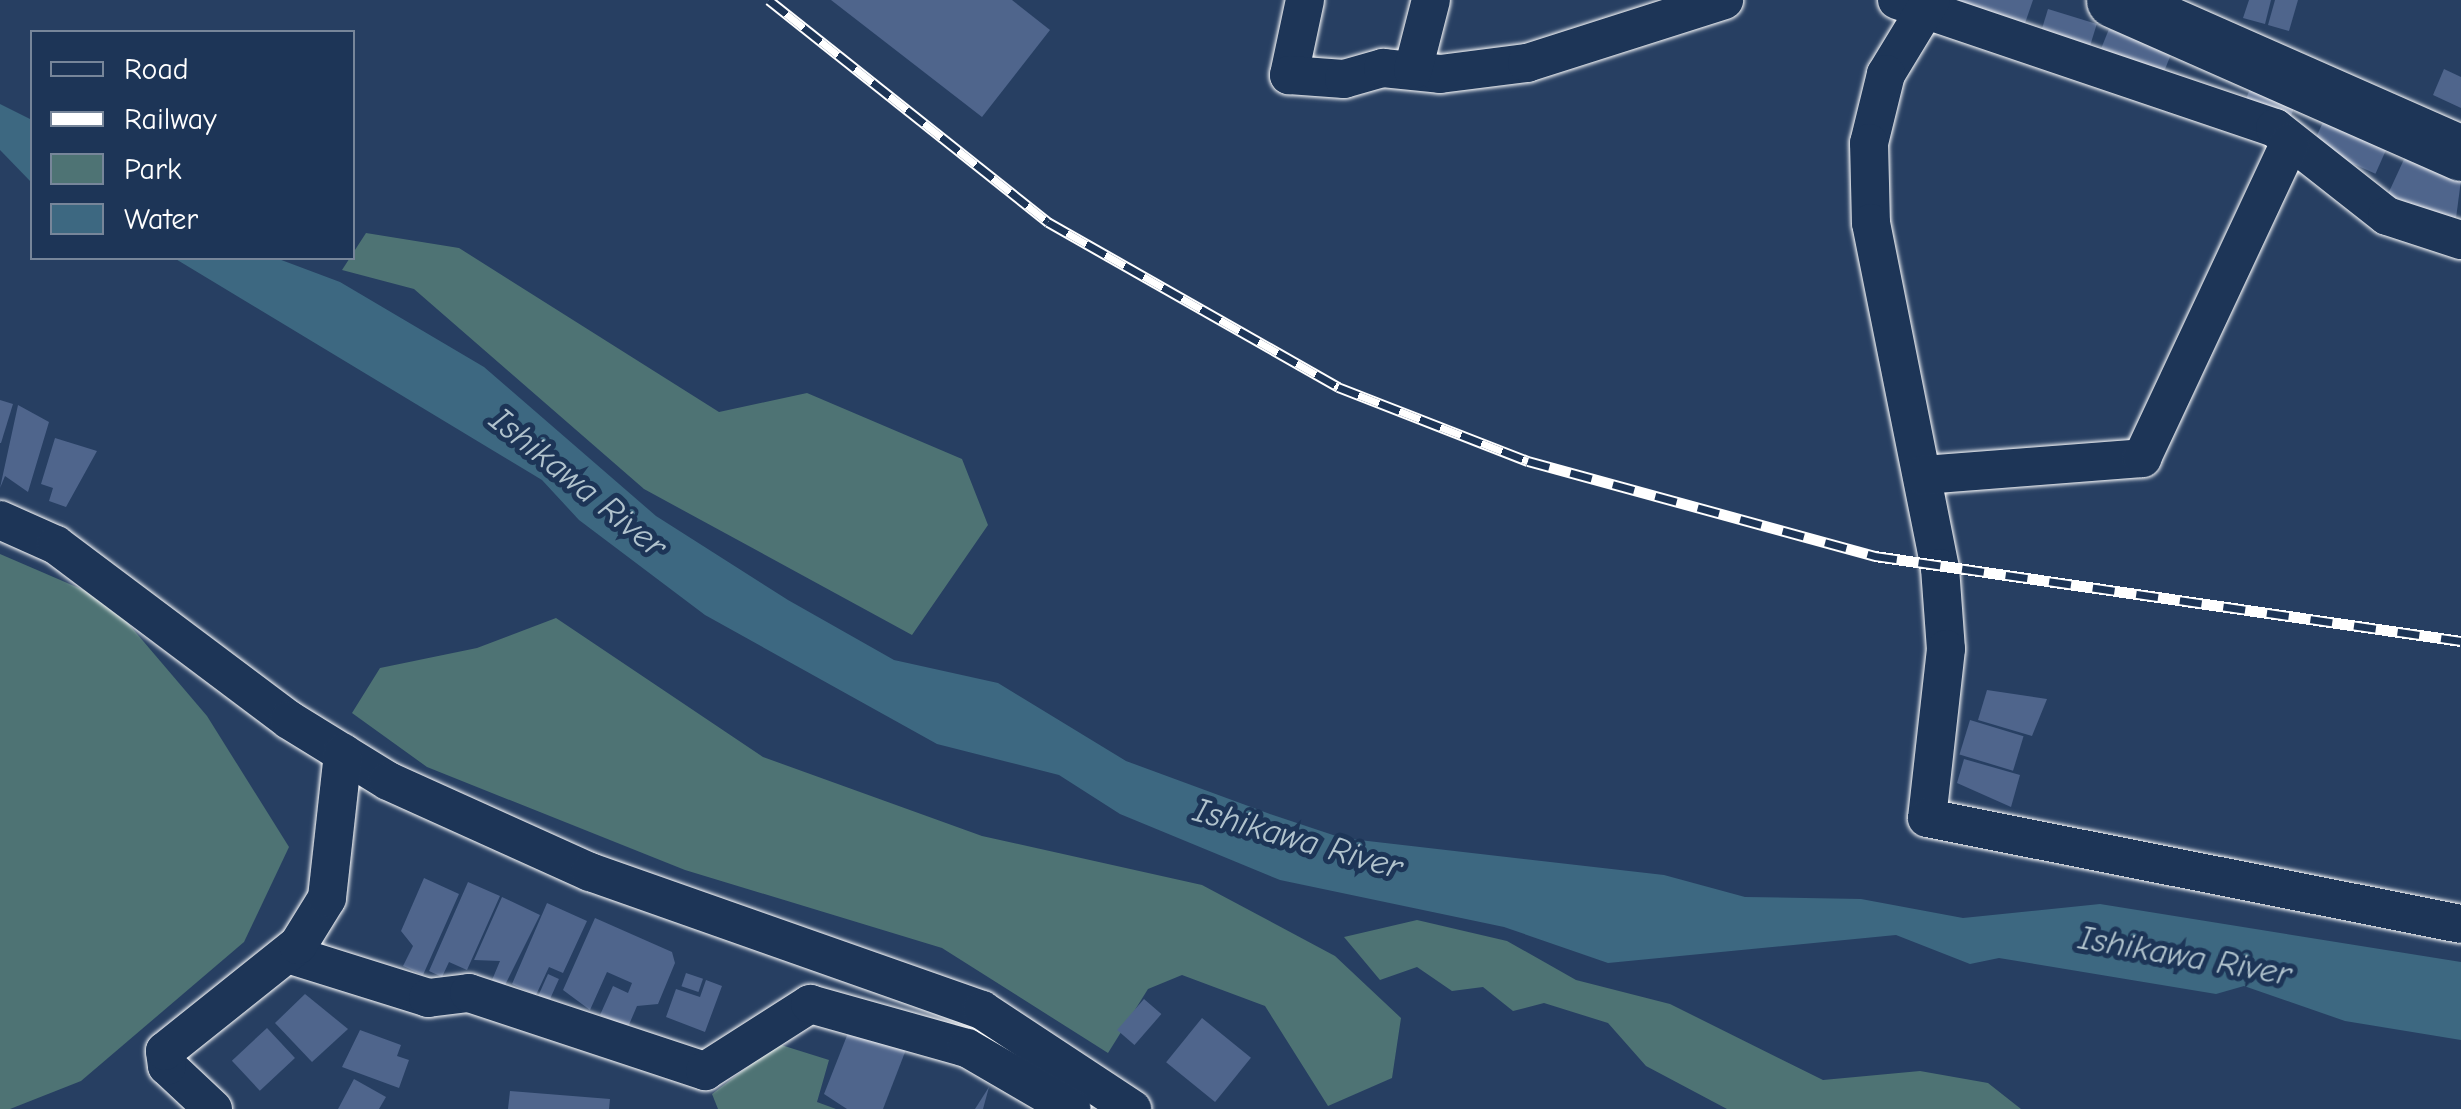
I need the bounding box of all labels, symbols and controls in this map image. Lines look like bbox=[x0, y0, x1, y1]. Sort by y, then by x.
legend bbox=[30, 30, 355, 260]
text: Road bbox=[124, 52, 189, 87]
text: Railway bbox=[124, 102, 217, 137]
text: Park bbox=[124, 152, 181, 187]
text: Water bbox=[124, 202, 198, 237]
water label: Ishikawa River bbox=[481, 399, 675, 567]
water label: Ishikawa River bbox=[1189, 789, 1407, 889]
water label: Ishikawa River bbox=[2075, 917, 2295, 995]

